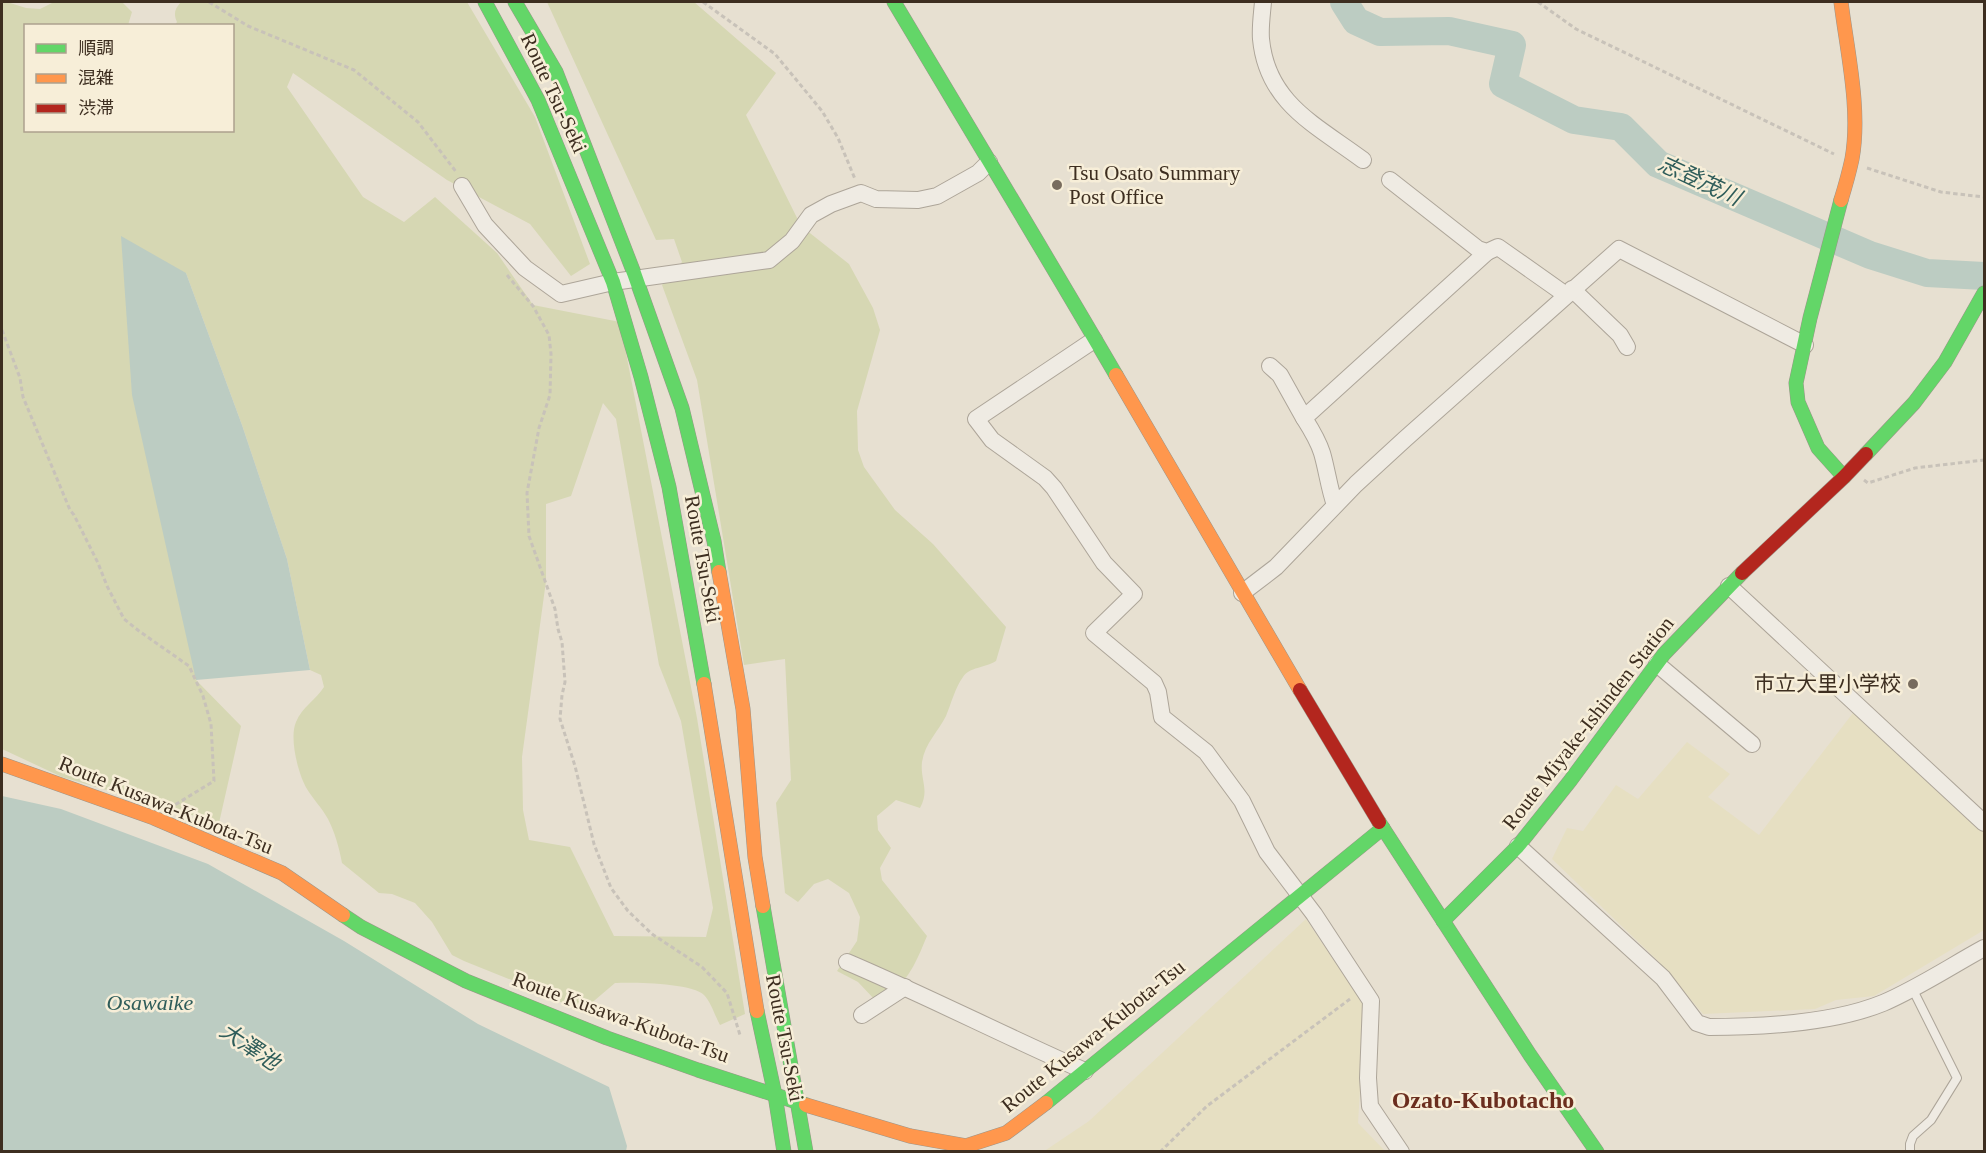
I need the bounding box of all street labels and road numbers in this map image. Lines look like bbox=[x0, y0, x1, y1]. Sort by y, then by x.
street label: Route Tsu-Seki bbox=[516, 29, 592, 157]
street label: Route Tsu-Seki bbox=[680, 493, 726, 625]
street label: Route Miyake-Ishinden Station bbox=[1497, 611, 1679, 834]
street label: Route Kusawa-Kubota-Tsu bbox=[55, 751, 277, 859]
street label: Route Kusawa-Kubota-Tsu bbox=[997, 954, 1190, 1117]
street label: Route Kusawa-Kubota-Tsu bbox=[509, 967, 733, 1068]
street label: Route Tsu-Seki bbox=[761, 972, 809, 1104]

